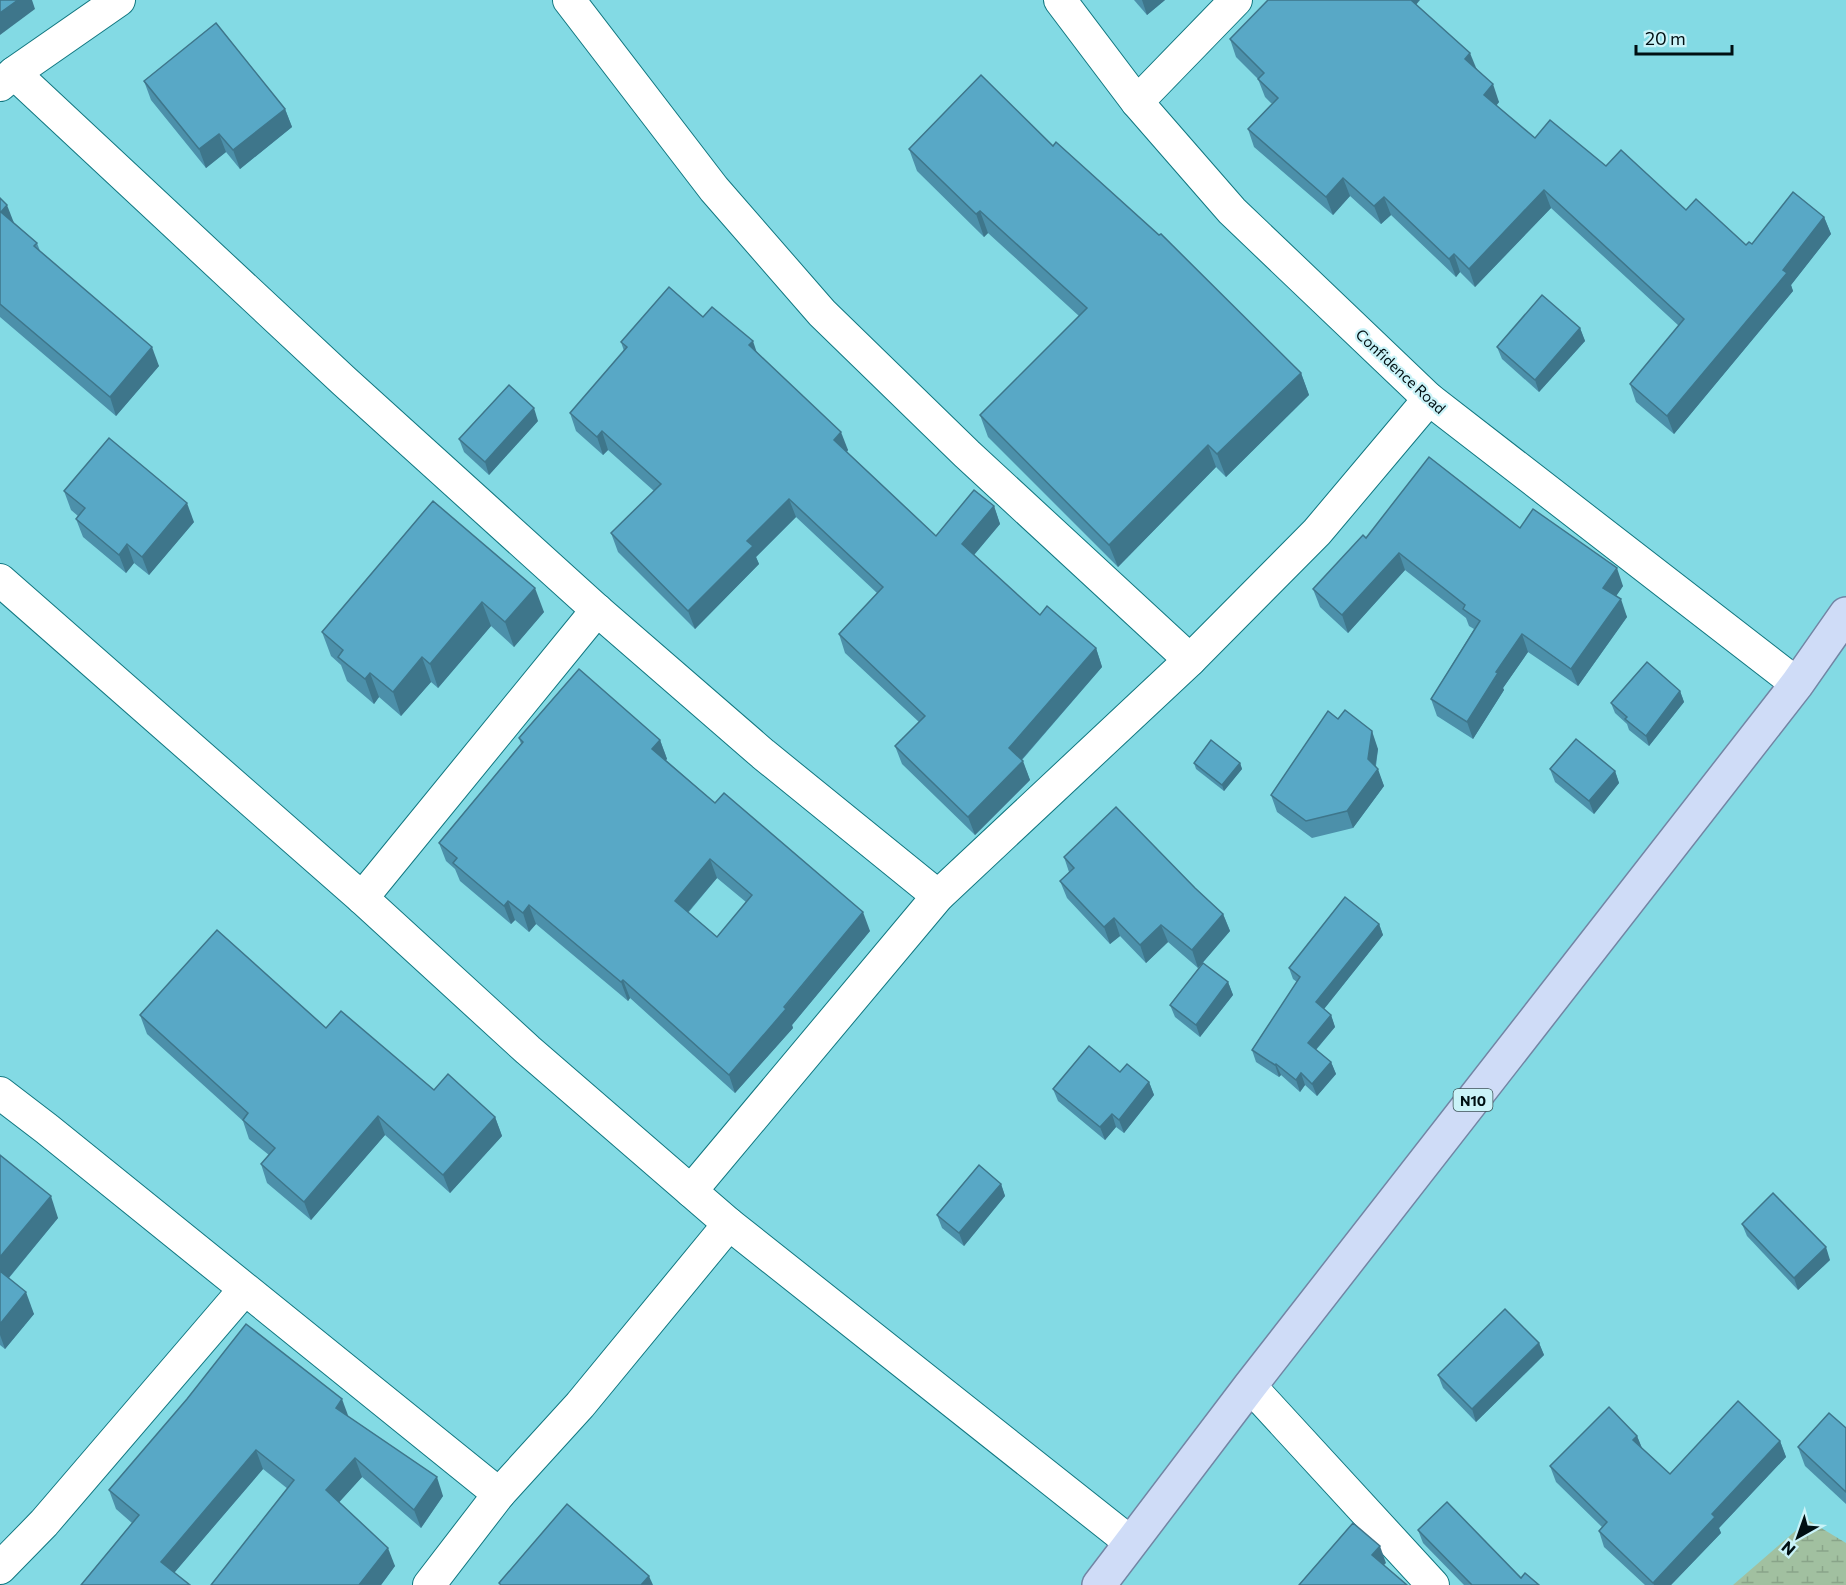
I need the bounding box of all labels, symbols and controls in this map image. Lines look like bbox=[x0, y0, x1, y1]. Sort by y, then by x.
scale bar bbox=[1636, 18, 1732, 56]
text: 20 m bbox=[1645, 27, 1686, 49]
street label: Confidence Road bbox=[1352, 325, 1450, 417]
road number: N10 bbox=[1454, 1089, 1492, 1111]
north arrow bbox=[1768, 1507, 1828, 1567]
text: N bbox=[1777, 1538, 1799, 1560]

